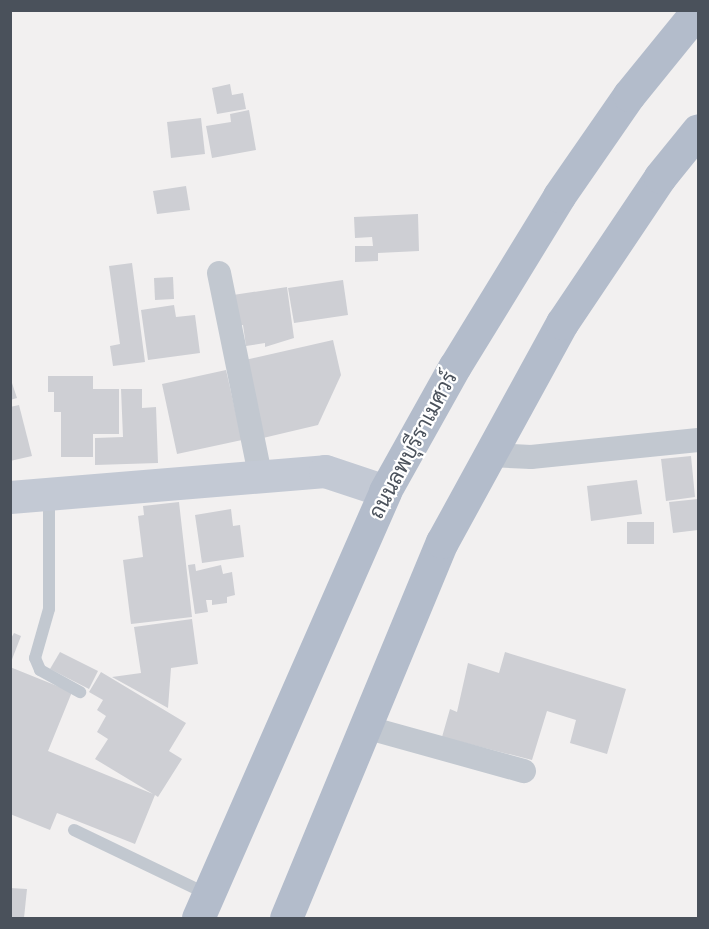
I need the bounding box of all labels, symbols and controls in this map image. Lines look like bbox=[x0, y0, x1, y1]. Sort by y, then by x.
street label: ถนนลพบุรีราเมศวร์ bbox=[364, 367, 462, 523]

